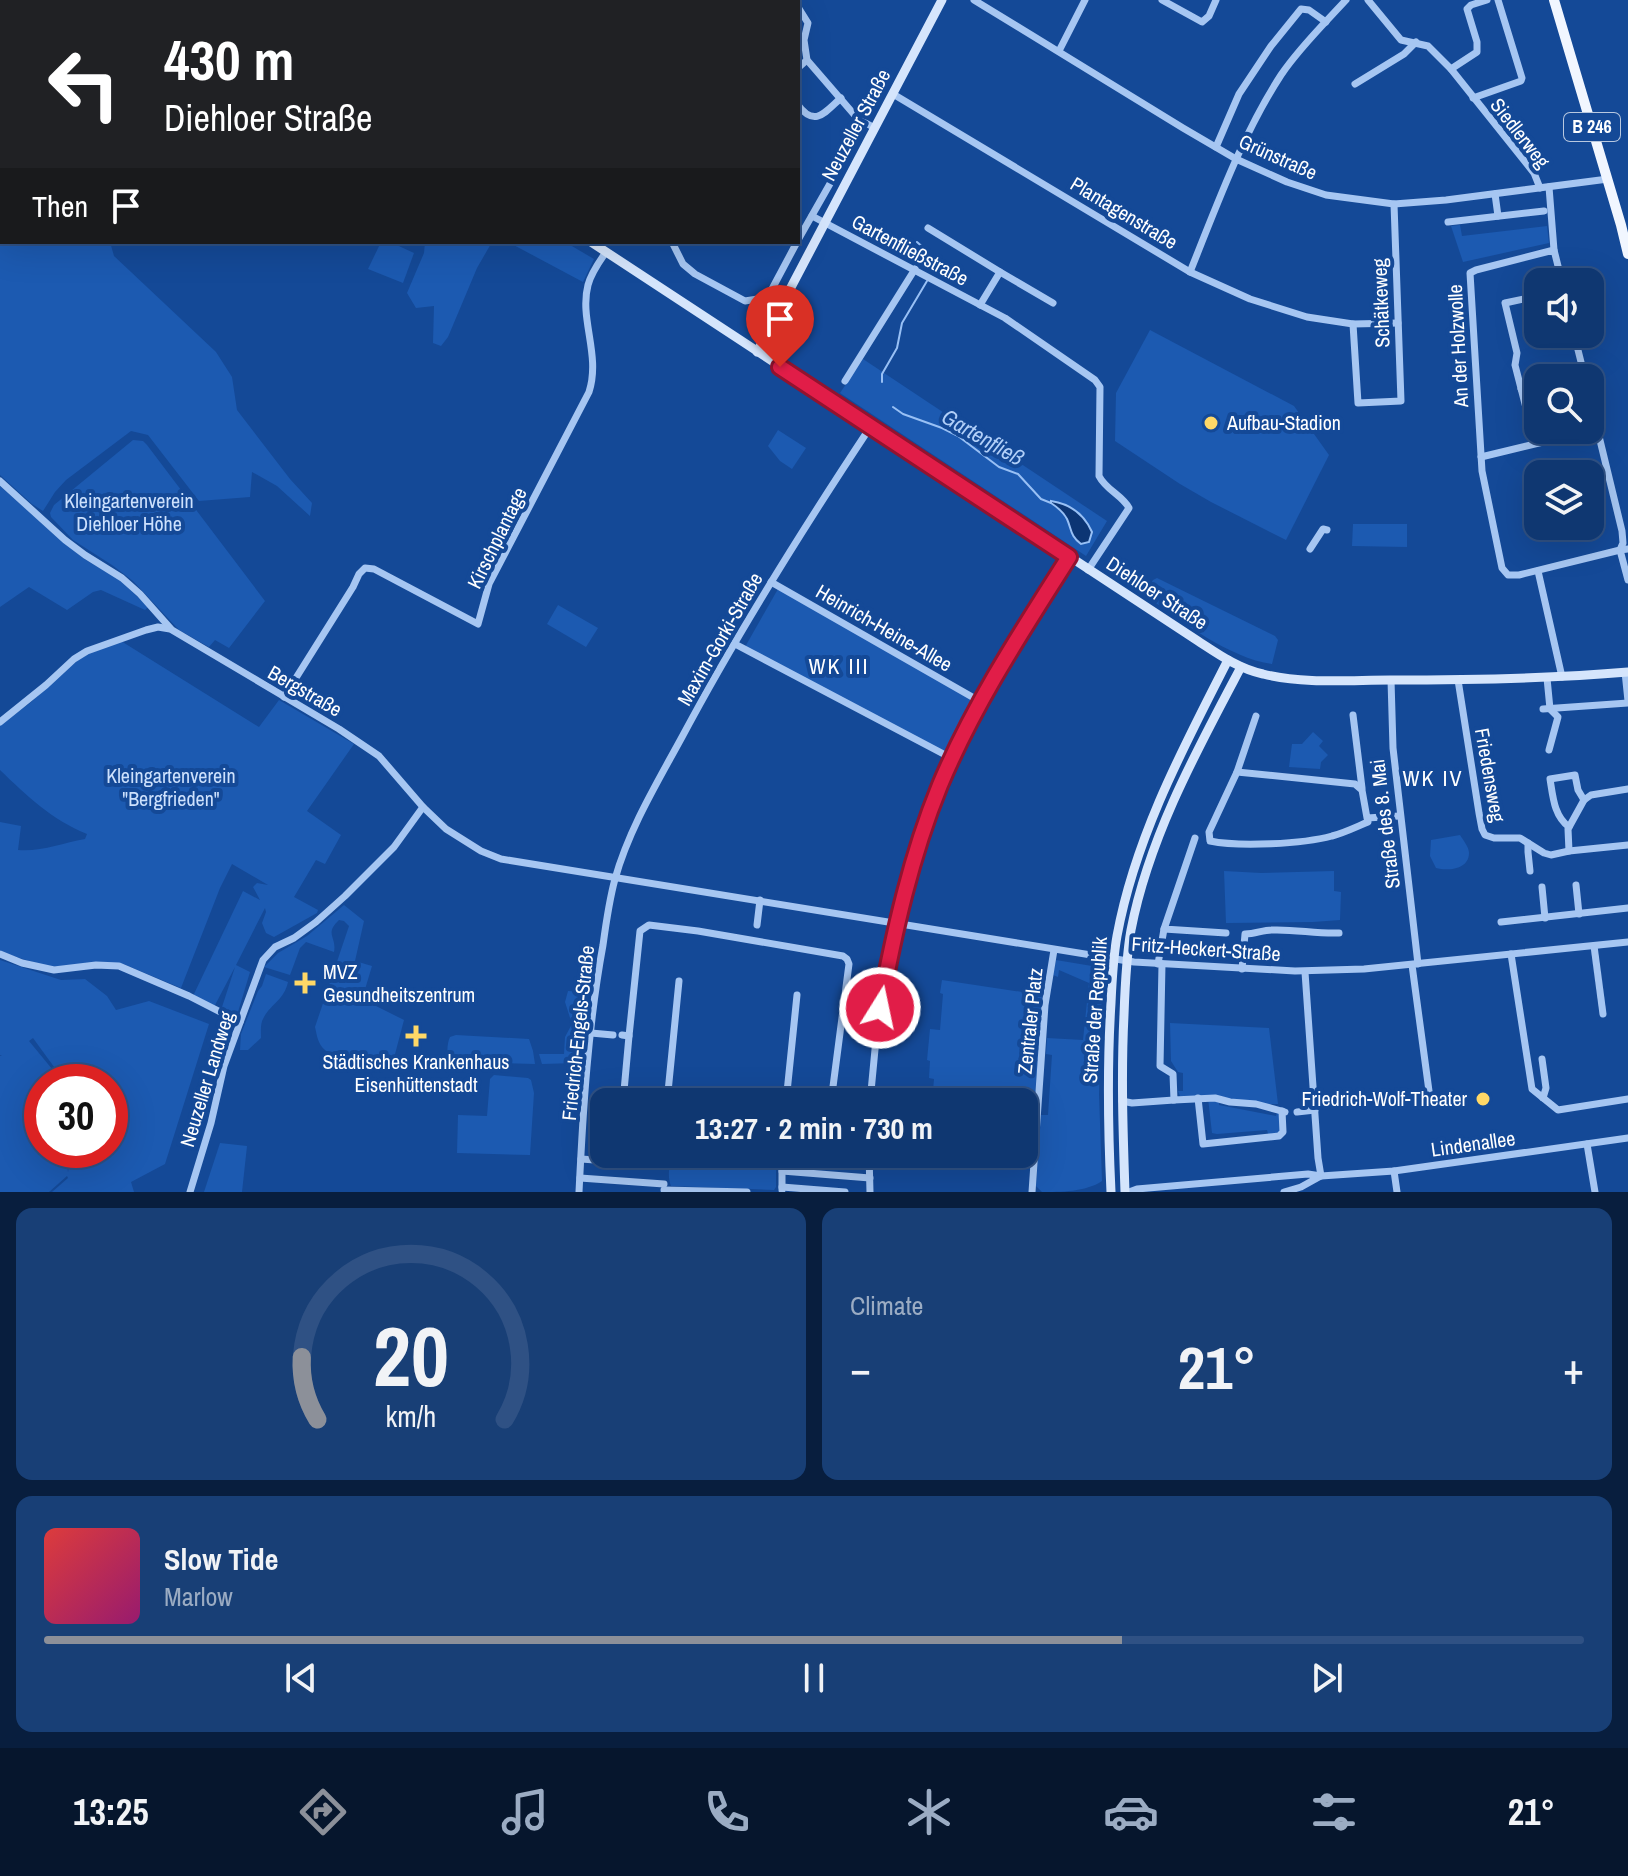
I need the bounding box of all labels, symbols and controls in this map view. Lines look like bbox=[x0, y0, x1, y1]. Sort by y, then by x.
text: 430 m bbox=[164, 22, 294, 97]
icon: left bbox=[32, 32, 136, 136]
street label: Neuzeller Straße bbox=[815, 64, 896, 185]
street label: Siedlerweg bbox=[1484, 92, 1556, 173]
text: Diehloer Straße bbox=[164, 94, 372, 142]
road number: B 246 bbox=[1564, 113, 1620, 141]
street label: Grünstraße bbox=[1235, 127, 1322, 186]
street label: Plantagenstraße bbox=[1066, 170, 1183, 255]
icon: arrive bbox=[104, 184, 148, 228]
text: Then bbox=[32, 186, 88, 226]
street label: Gartenfließstraße bbox=[847, 207, 973, 292]
street label: Schätkeweg bbox=[1365, 258, 1396, 348]
map controls bbox=[1524, 268, 1604, 540]
button: sound bbox=[1524, 268, 1604, 348]
street label: An der Holzwolle bbox=[1441, 284, 1474, 409]
pin bbox=[746, 285, 814, 367]
icon: arrive bbox=[758, 297, 802, 341]
button: search bbox=[1524, 364, 1604, 444]
water label: Gartenfließ bbox=[936, 401, 1030, 473]
place label: Aufbau-Stadion bbox=[1226, 409, 1341, 436]
marker: Aufbau-Stadion bbox=[1202, 414, 1220, 432]
button: layers bbox=[1524, 460, 1604, 540]
street label: Kirschplantage bbox=[460, 483, 533, 593]
park label: Kleingartenverein Diehloer Höhe bbox=[64, 487, 194, 537]
street label: Diehloer Straße bbox=[1101, 550, 1213, 635]
street label: Maxim-Gorki-Straße bbox=[671, 567, 769, 710]
street label: Heinrich-Heine-Allee bbox=[811, 578, 957, 678]
district label: WK III bbox=[808, 651, 870, 681]
street label: Bergstraße bbox=[263, 659, 347, 723]
street label: Friedensweg bbox=[1469, 726, 1512, 824]
street label: Straße des 8. Mai bbox=[1363, 758, 1406, 890]
park label: Kleingartenverein "Bergfrieden" bbox=[106, 762, 236, 812]
district label: WK IV bbox=[1402, 763, 1464, 793]
street label: Fritz-Heckert-Straße bbox=[1131, 930, 1282, 967]
street label: Straße der Republik bbox=[1076, 935, 1113, 1084]
street label: Friedrich-Engels-Straße bbox=[555, 944, 600, 1122]
place label: MVZ Gesundheitszentrum bbox=[323, 958, 475, 1008]
position arrow bbox=[838, 966, 922, 1050]
street label: Zentraler Platz bbox=[1011, 967, 1049, 1075]
marker: MVZ Gesundheitszentrum bbox=[294, 972, 316, 994]
street label: Neuzeller Landweg bbox=[173, 1008, 240, 1150]
marker: Städtisches Krankenhaus Eisenhüttenstadt bbox=[405, 1025, 427, 1047]
place label: Städtisches Krankenhaus Eisenhüttenstadt bbox=[323, 1048, 509, 1098]
speed limit sign: 30 bbox=[24, 1064, 128, 1168]
place label: Friedrich-Wolf-Theater bbox=[1301, 1085, 1468, 1112]
marker: Friedrich-Wolf-Theater bbox=[1474, 1090, 1492, 1108]
text: 13:27 · 2 min · 730 m bbox=[695, 1108, 933, 1148]
street label: Lindenallee bbox=[1429, 1124, 1517, 1163]
text: Climate bbox=[850, 1288, 923, 1323]
text: 20 bbox=[373, 1300, 449, 1412]
text: 21° bbox=[1178, 1327, 1256, 1408]
text: − bbox=[850, 1338, 871, 1398]
text: + bbox=[1563, 1338, 1584, 1398]
text: km/h bbox=[386, 1397, 436, 1436]
text: Slow Tide bbox=[164, 1539, 278, 1579]
text: Marlow bbox=[164, 1579, 233, 1614]
icon: previous bbox=[279, 1656, 323, 1700]
icon: pause bbox=[792, 1656, 836, 1700]
icon: next bbox=[1305, 1656, 1349, 1700]
icon: directions bbox=[295, 1784, 351, 1840]
icon: music bbox=[497, 1784, 553, 1840]
icon: phone bbox=[699, 1784, 755, 1840]
icon: climate bbox=[901, 1784, 957, 1840]
icon: car bbox=[1103, 1784, 1159, 1840]
icon: filters bbox=[1306, 1784, 1362, 1840]
text: 13:25 bbox=[73, 1788, 149, 1836]
text: 21° bbox=[1508, 1788, 1555, 1836]

